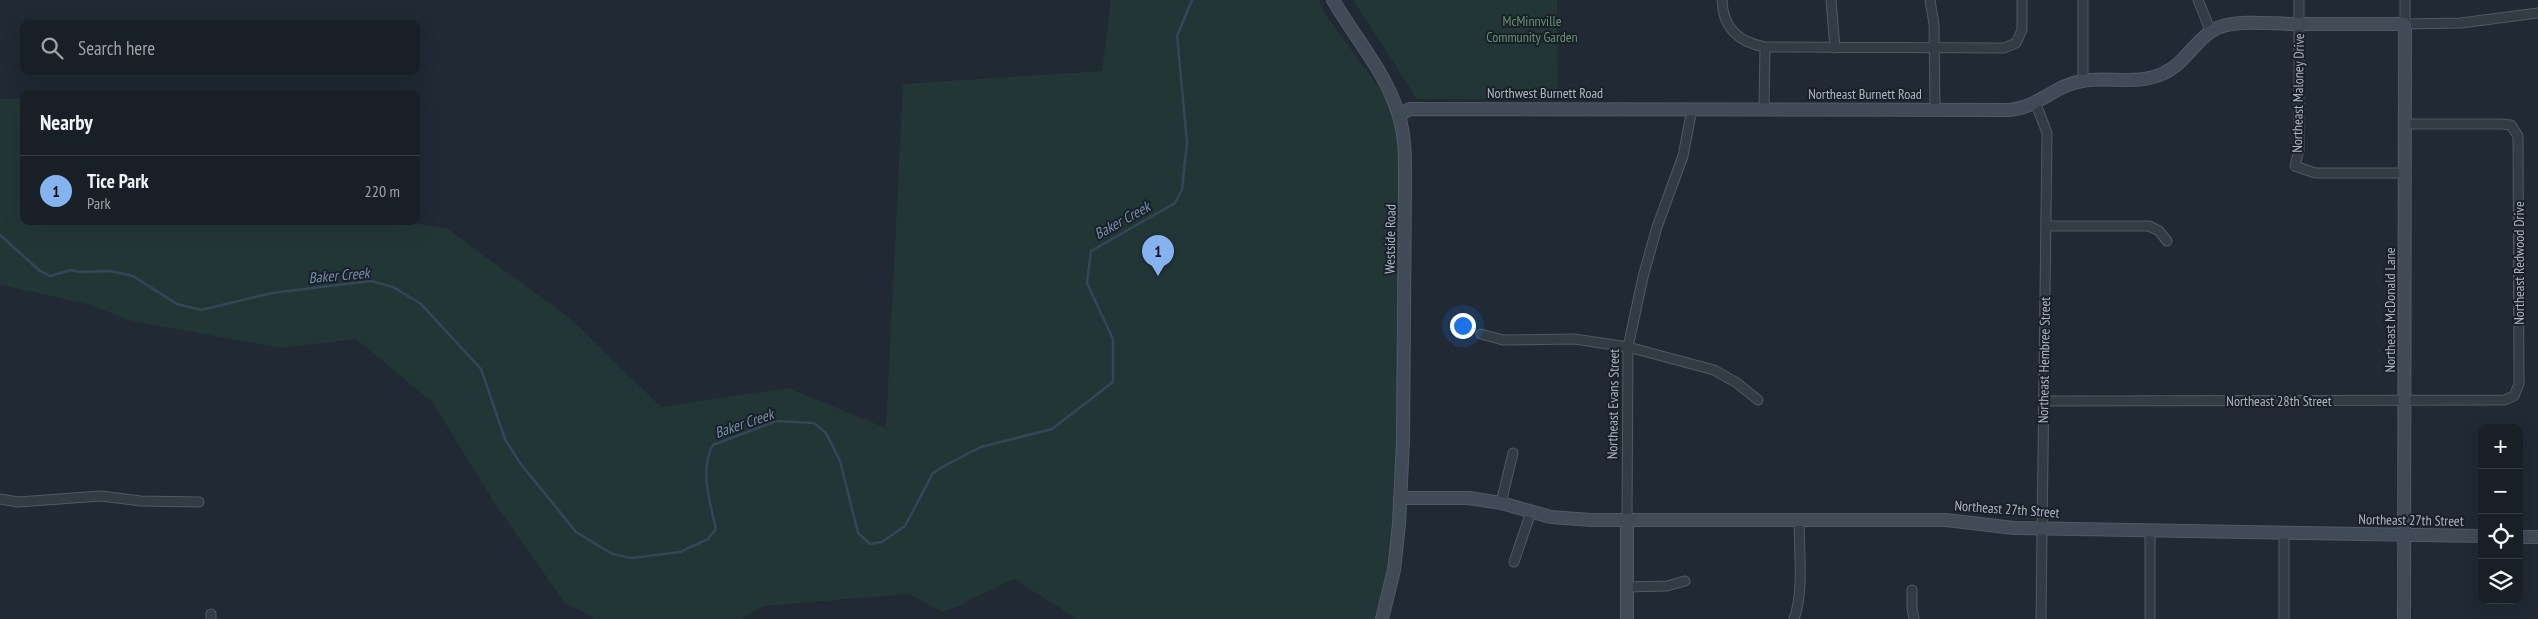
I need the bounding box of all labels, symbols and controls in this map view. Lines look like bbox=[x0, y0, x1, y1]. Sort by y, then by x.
park label: McMinnville Community Garden bbox=[1486, 12, 1578, 46]
search box bbox=[20, 20, 420, 75]
street label: Northeast Maloney Drive bbox=[2288, 33, 2308, 153]
icon: search bbox=[38, 34, 66, 62]
text: Search here bbox=[78, 36, 155, 60]
street label: Northwest Burnett Road bbox=[1487, 84, 1603, 102]
street label: Northeast Burnett Road bbox=[1808, 85, 1922, 103]
text: Nearby bbox=[40, 109, 93, 136]
text: Tice Park bbox=[87, 169, 149, 193]
text: 1 bbox=[52, 181, 60, 201]
text: 220 m bbox=[365, 181, 400, 201]
text: Park bbox=[87, 193, 111, 213]
water label: Baker Creek bbox=[1091, 196, 1155, 243]
street label: Northeast Redwood Drive bbox=[2510, 201, 2528, 325]
street label: Westside Road bbox=[1380, 204, 1400, 274]
pin: 1 bbox=[1142, 235, 1174, 276]
street label: Northeast McDonald Lane bbox=[2381, 247, 2399, 373]
water label: Baker Creek bbox=[308, 263, 372, 287]
street label: Northeast Hembree Street bbox=[2034, 297, 2054, 423]
your location bbox=[1450, 313, 1476, 339]
street label: Northeast Evans Street bbox=[1603, 348, 1623, 459]
street label: Northeast 28th Street bbox=[2226, 392, 2332, 410]
water label: Baker Creek bbox=[712, 403, 778, 442]
map controls bbox=[2478, 424, 2523, 604]
button: + bbox=[2478, 424, 2523, 469]
button: − bbox=[2478, 469, 2523, 514]
street label: Northeast 27th Street bbox=[1954, 496, 2060, 522]
street label: Northeast 27th Street bbox=[2358, 510, 2464, 530]
button: locate bbox=[2478, 514, 2523, 559]
button: layers bbox=[2478, 559, 2523, 604]

